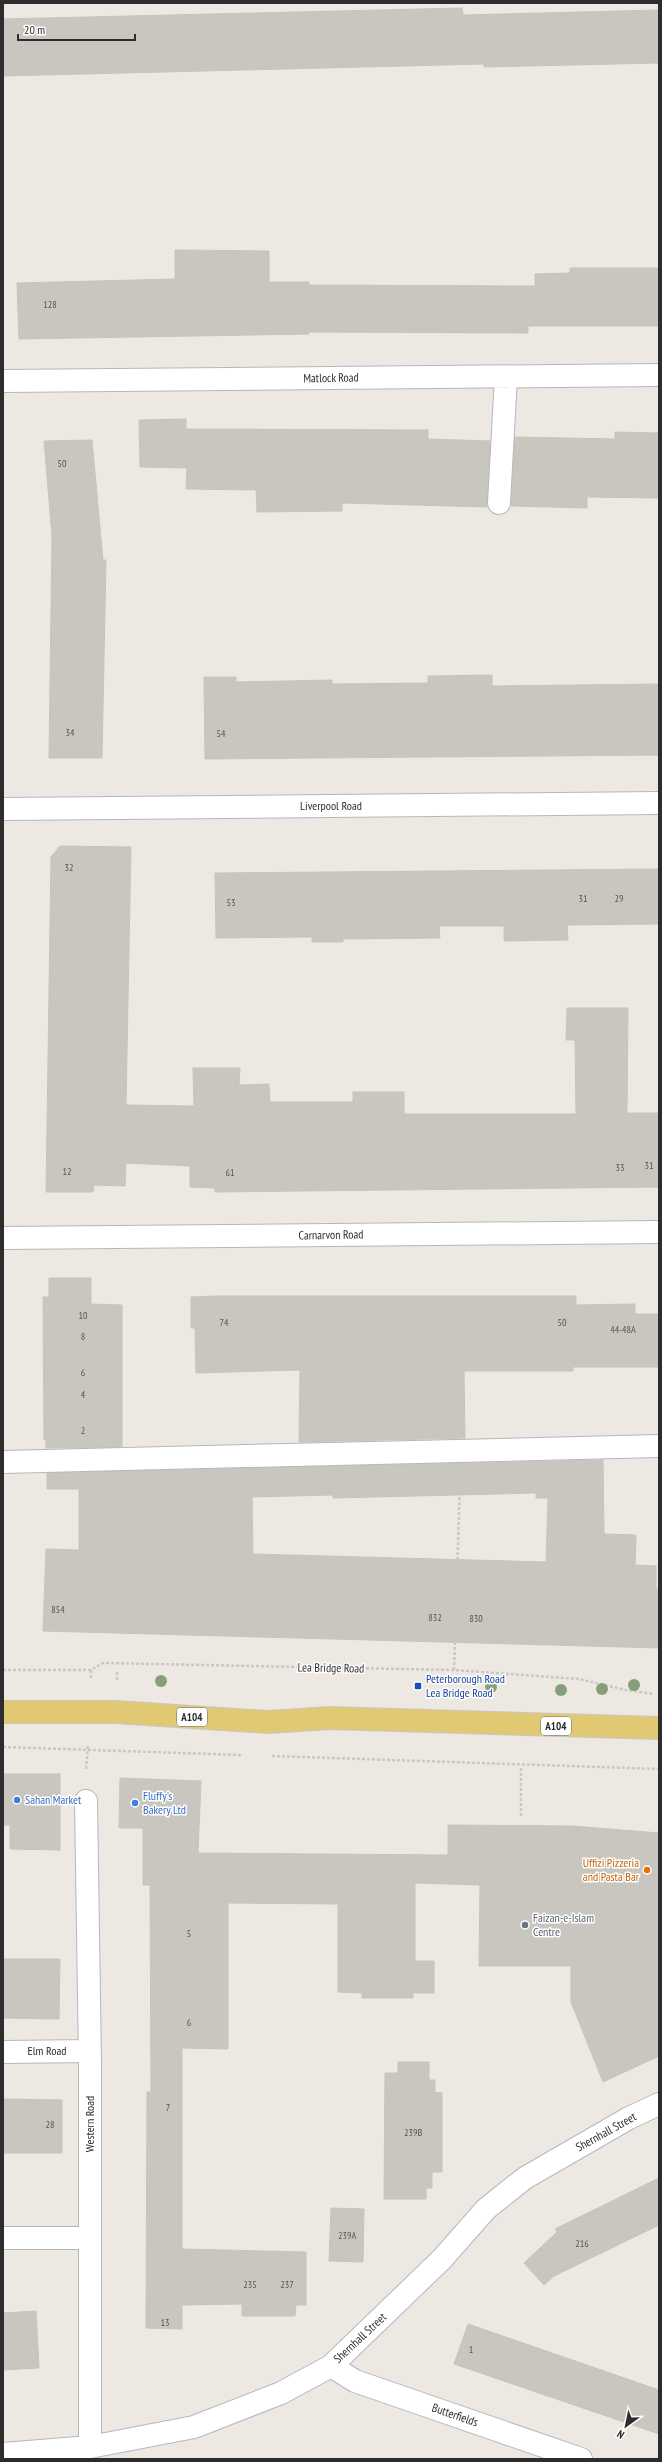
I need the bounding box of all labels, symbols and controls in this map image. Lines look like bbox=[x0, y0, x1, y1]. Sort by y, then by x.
scale bar bbox=[18, 16, 135, 42]
text: 20 m bbox=[24, 22, 45, 37]
house number: 128 bbox=[43, 298, 57, 311]
street label: Matlock Road bbox=[303, 370, 359, 385]
house number: 50 bbox=[58, 457, 67, 470]
house number: 34 bbox=[66, 726, 75, 739]
house number: 54 bbox=[217, 727, 226, 740]
street label: Liverpool Road bbox=[300, 798, 362, 813]
house number: 32 bbox=[65, 861, 74, 874]
house number: 31 bbox=[579, 892, 588, 905]
house number: 29 bbox=[615, 892, 624, 905]
house number: 53 bbox=[227, 896, 236, 909]
house number: 31 bbox=[645, 1159, 654, 1172]
house number: 33 bbox=[616, 1161, 625, 1174]
house number: 12 bbox=[63, 1165, 72, 1178]
house number: 61 bbox=[226, 1166, 235, 1179]
street label: Carnarvon Road bbox=[298, 1226, 364, 1243]
house number: 10 bbox=[79, 1309, 88, 1322]
house number: 74 bbox=[220, 1316, 229, 1329]
house number: 50 bbox=[558, 1316, 567, 1329]
house number: 44-48A bbox=[610, 1323, 636, 1336]
house number: 8 bbox=[81, 1330, 85, 1343]
house number: 6 bbox=[81, 1366, 86, 1379]
house number: 4 bbox=[81, 1388, 86, 1401]
house number: 2 bbox=[81, 1424, 85, 1437]
house number: 854 bbox=[51, 1603, 65, 1616]
house number: 832 bbox=[428, 1611, 442, 1624]
house number: 830 bbox=[469, 1612, 483, 1625]
street label: Lea Bridge Road bbox=[298, 1659, 364, 1676]
place label: Peterborough Road Lea Bridge Road bbox=[426, 1671, 505, 1700]
marker: Peterborough Road Lea Bridge Road bbox=[413, 1681, 423, 1691]
road number: A104 bbox=[177, 1708, 207, 1726]
road number: A104 bbox=[541, 1717, 571, 1735]
place label: Fluffy's Bakery Ltd bbox=[143, 1788, 186, 1817]
place label: Sahan Market bbox=[25, 1792, 82, 1807]
marker: Sahan Market bbox=[12, 1795, 22, 1805]
marker: Fluffy's Bakery Ltd bbox=[130, 1798, 140, 1808]
place label: Uffizi Pizzeria and Pasta Bar bbox=[583, 1855, 640, 1884]
marker: Uffizi Pizzeria and Pasta Bar bbox=[642, 1865, 652, 1875]
place label: Faizan-e-Islam Centre bbox=[533, 1910, 594, 1939]
marker: Faizan-e-Islam Centre bbox=[520, 1920, 530, 1930]
house number: 5 bbox=[187, 1927, 191, 1940]
house number: 6 bbox=[187, 2016, 192, 2029]
street label: Elm Road bbox=[28, 2043, 66, 2058]
street label: Western Road bbox=[82, 2096, 97, 2152]
house number: 7 bbox=[166, 2101, 170, 2114]
street label: Shernhall Street bbox=[573, 2108, 639, 2154]
house number: 28 bbox=[46, 2118, 55, 2131]
house number: 239B bbox=[404, 2126, 422, 2139]
house number: 239A bbox=[338, 2229, 356, 2242]
house number: 216 bbox=[575, 2237, 589, 2250]
house number: 235 bbox=[243, 2278, 257, 2291]
house number: 237 bbox=[280, 2278, 294, 2291]
street label: Shernhall Street bbox=[330, 2309, 390, 2366]
house number: 13 bbox=[161, 2316, 170, 2329]
house number: 1 bbox=[469, 2343, 473, 2356]
street label: Butterfields bbox=[430, 2400, 480, 2429]
north arrow bbox=[606, 2406, 646, 2446]
text: N bbox=[614, 2427, 627, 2442]

